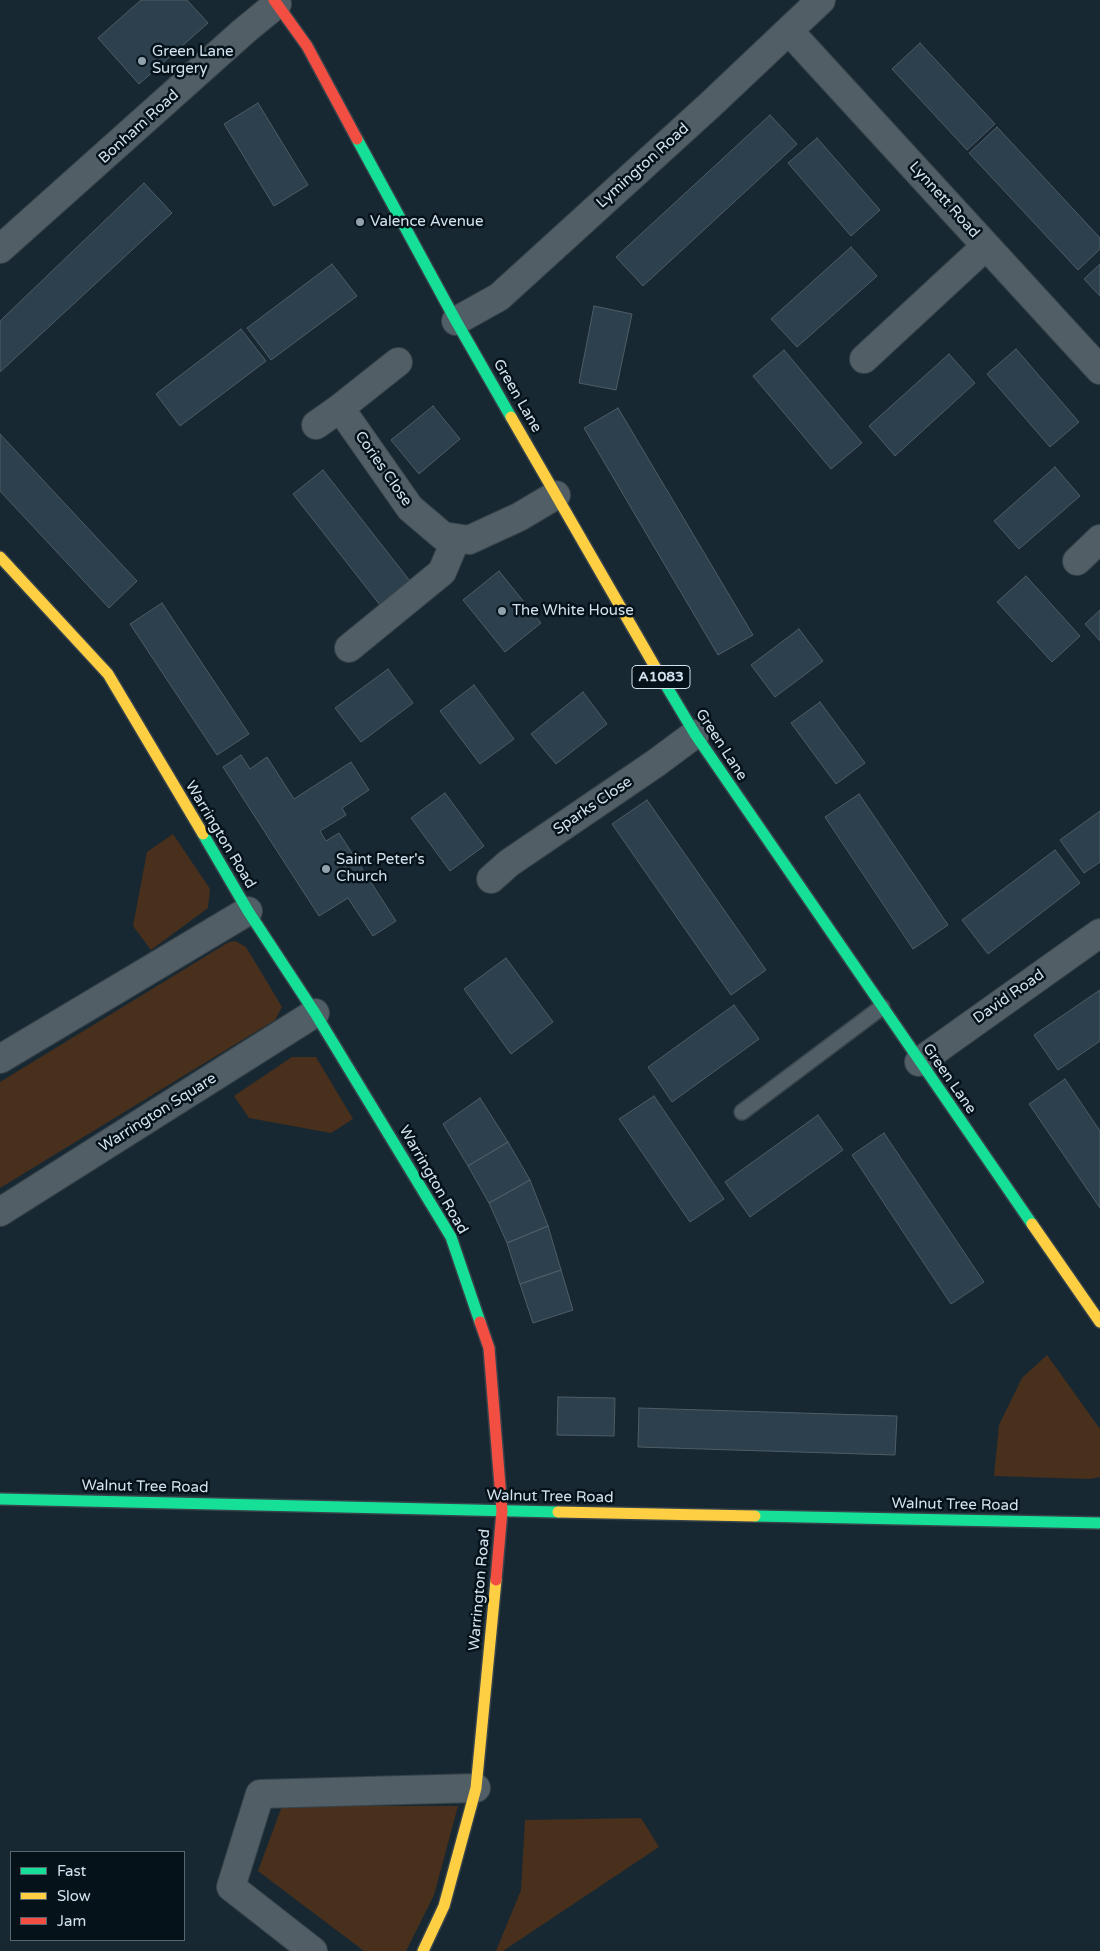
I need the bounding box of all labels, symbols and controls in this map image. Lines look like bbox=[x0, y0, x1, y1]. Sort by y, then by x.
place label: Green Lane Surgery bbox=[152, 43, 234, 78]
marker: Green Lane Surgery bbox=[136, 55, 148, 67]
street label: Bonham Road bbox=[95, 86, 183, 168]
street label: Lymington Road bbox=[593, 120, 693, 212]
street label: Lynnett Road bbox=[905, 158, 983, 242]
place label: Valence Avenue bbox=[370, 213, 483, 231]
marker: Valence Avenue bbox=[354, 216, 366, 228]
street label: Green Lane bbox=[489, 356, 545, 436]
street label: Cories Close bbox=[351, 428, 415, 510]
place label: The White House bbox=[512, 602, 634, 620]
marker: The White House bbox=[496, 605, 508, 617]
road number: A1083 bbox=[632, 666, 690, 689]
street label: Green Lane bbox=[691, 706, 751, 784]
street label: Sparks Close bbox=[550, 773, 636, 839]
street label: Warrington Road bbox=[181, 778, 259, 892]
place label: Saint Peter's Church bbox=[336, 851, 425, 886]
marker: Saint Peter's Church bbox=[320, 863, 332, 875]
street label: David Road bbox=[970, 966, 1048, 1028]
street label: Green Lane bbox=[918, 1040, 980, 1118]
street label: Warrington Square bbox=[96, 1070, 220, 1156]
street label: Warrington Road bbox=[395, 1123, 471, 1237]
street label: Walnut Tree Road bbox=[81, 1477, 209, 1497]
street label: Walnut Tree Road bbox=[486, 1487, 614, 1507]
street label: Walnut Tree Road bbox=[891, 1495, 1019, 1515]
street label: Warrington Road bbox=[466, 1528, 494, 1652]
legend bbox=[10, 1851, 185, 1941]
text: Fast bbox=[57, 1862, 86, 1880]
text: Slow bbox=[57, 1887, 91, 1905]
text: Jam bbox=[57, 1912, 86, 1930]

